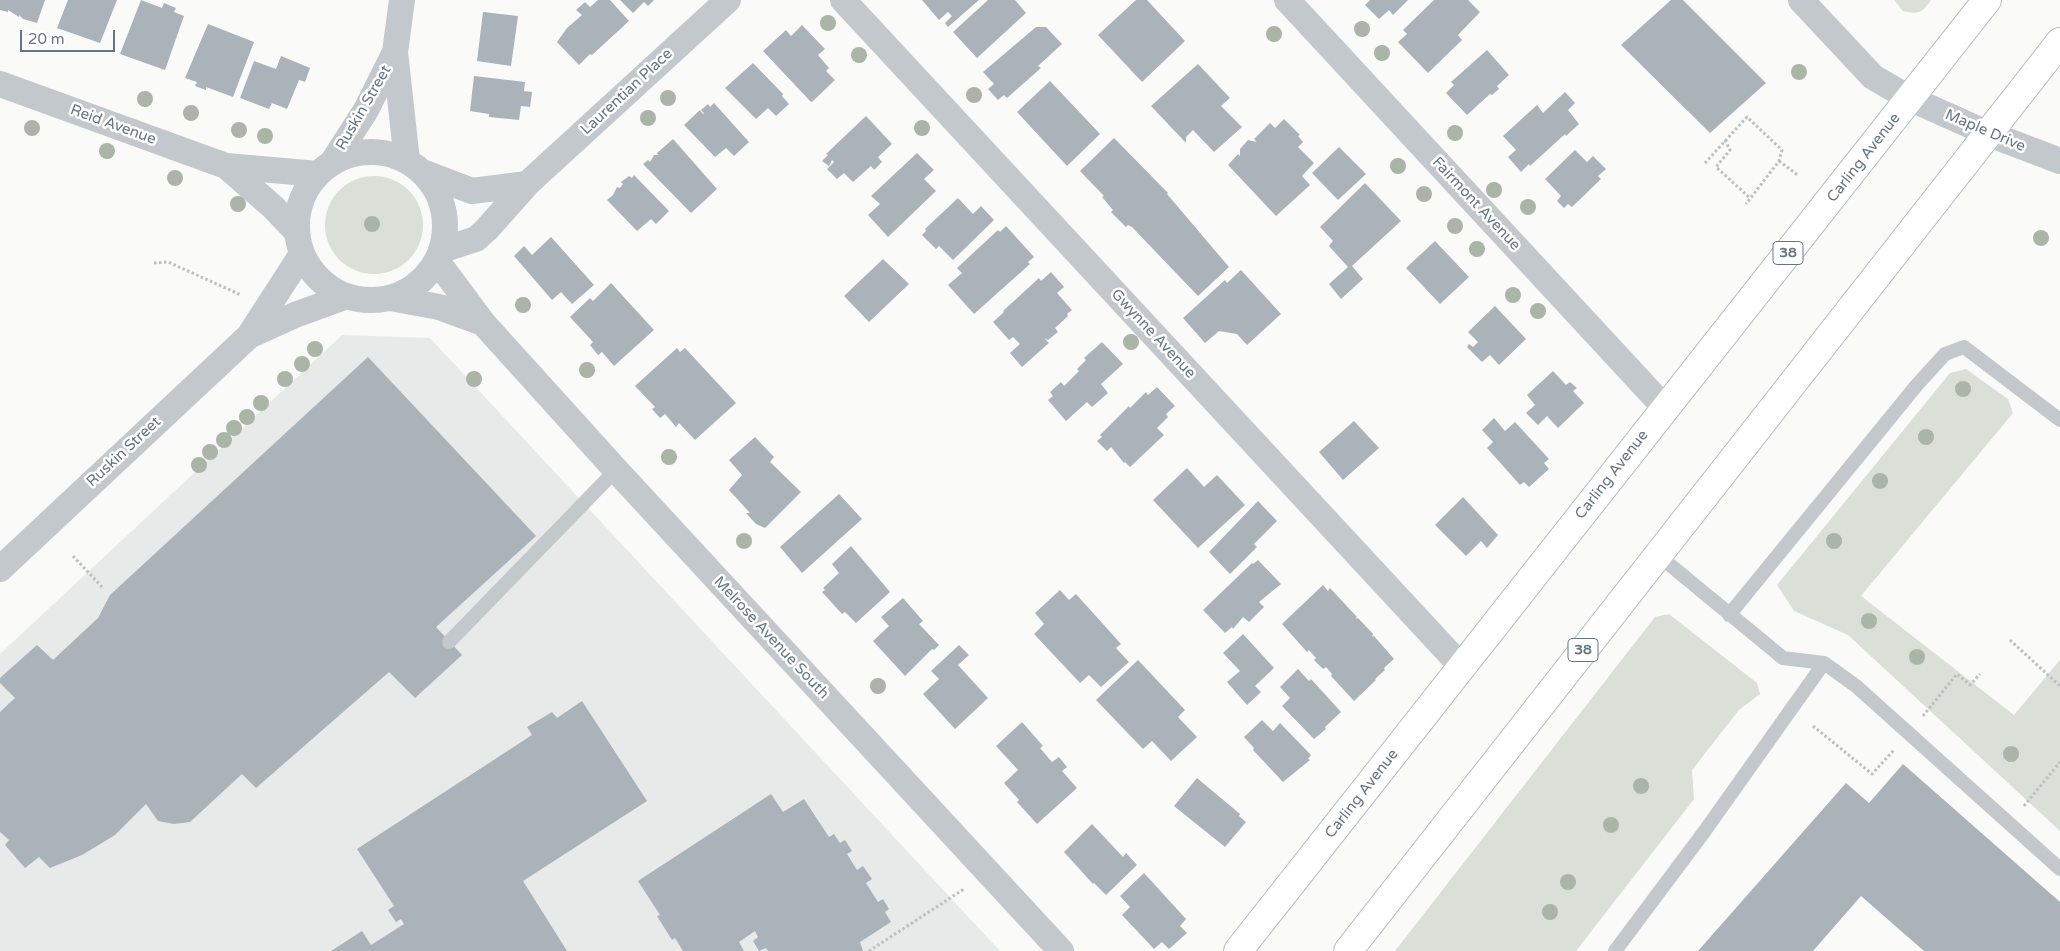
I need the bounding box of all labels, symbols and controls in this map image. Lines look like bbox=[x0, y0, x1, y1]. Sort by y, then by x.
scale bar bbox=[22, 20, 118, 52]
text: 20 m bbox=[28, 30, 65, 48]
street label: Laurentian Place bbox=[577, 45, 677, 139]
street label: Ruskin Street bbox=[332, 62, 396, 154]
street label: Reid Avenue bbox=[68, 101, 158, 149]
street label: Maple Drive bbox=[1942, 106, 2028, 156]
street label: Carling Avenue bbox=[1824, 110, 1904, 206]
street label: Fairmont Avenue bbox=[1428, 154, 1524, 254]
road number: 38 bbox=[1773, 242, 1803, 264]
street label: Gwynne Avenue bbox=[1107, 286, 1199, 382]
street label: Ruskin Street bbox=[83, 413, 165, 491]
street label: Carling Avenue bbox=[1572, 427, 1652, 523]
street label: Melrose Avenue South bbox=[710, 573, 832, 703]
road number: 38 bbox=[1568, 638, 1598, 662]
street label: Carling Avenue bbox=[1322, 746, 1402, 842]

